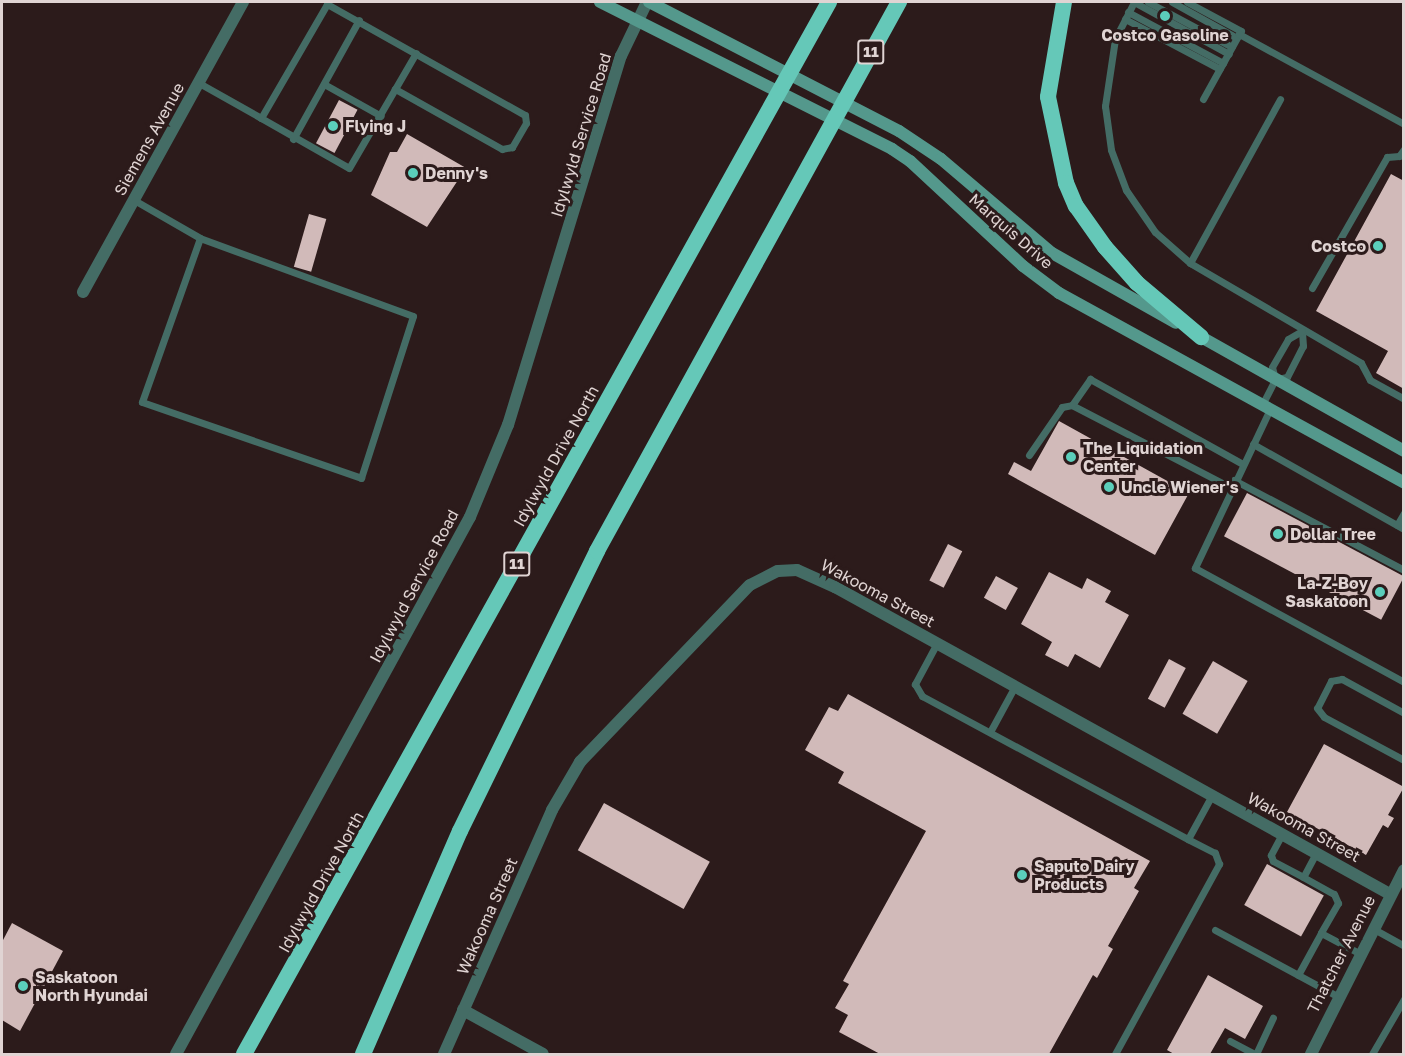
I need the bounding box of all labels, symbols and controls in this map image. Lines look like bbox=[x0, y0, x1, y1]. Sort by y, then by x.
marker: Costco Gasoline bbox=[1158, 9, 1172, 23]
place label: Costco Gasoline bbox=[1101, 25, 1229, 45]
road number: 11 bbox=[856, 40, 886, 64]
street label: Idylwyld Service Road bbox=[547, 51, 615, 219]
street label: Siemens Avenue bbox=[110, 79, 188, 199]
place label: Flying J bbox=[345, 116, 406, 136]
marker: Flying J bbox=[326, 119, 340, 133]
place label: Denny's bbox=[425, 163, 488, 183]
marker: Denny's bbox=[406, 166, 420, 180]
street label: Marquis Drive bbox=[965, 189, 1057, 273]
place label: Costco bbox=[1311, 236, 1366, 256]
marker: Costco bbox=[1371, 239, 1385, 253]
street label: Idylwyld Drive North bbox=[509, 382, 603, 530]
place label: The Liquidation Center bbox=[1083, 438, 1203, 476]
marker: The Liquidation Center bbox=[1064, 450, 1078, 464]
place label: Uncle Wiener's bbox=[1121, 477, 1239, 497]
marker: Uncle Wiener's bbox=[1102, 480, 1116, 494]
street label: Idylwyld Service Road bbox=[365, 506, 463, 666]
place label: Dollar Tree bbox=[1290, 524, 1376, 544]
marker: Dollar Tree bbox=[1271, 527, 1285, 541]
road number: 11 bbox=[502, 552, 532, 576]
street label: Wakooma Street bbox=[818, 555, 938, 631]
place label: La-Z-Boy Saskatoon bbox=[1285, 573, 1368, 611]
marker: La-Z-Boy Saskatoon bbox=[1373, 585, 1387, 599]
street label: Wakooma Street bbox=[1244, 788, 1364, 866]
street label: Idylwyld Drive North bbox=[274, 808, 368, 956]
street label: Wakooma Street bbox=[453, 854, 521, 978]
place label: Saputo Dairy Products bbox=[1034, 856, 1135, 894]
marker: Saputo Dairy Products bbox=[1015, 868, 1029, 882]
street label: Thatcher Avenue bbox=[1303, 892, 1379, 1016]
place label: Saskatoon North Hyundai bbox=[35, 967, 148, 1005]
marker: Saskatoon North Hyundai bbox=[16, 979, 30, 993]

